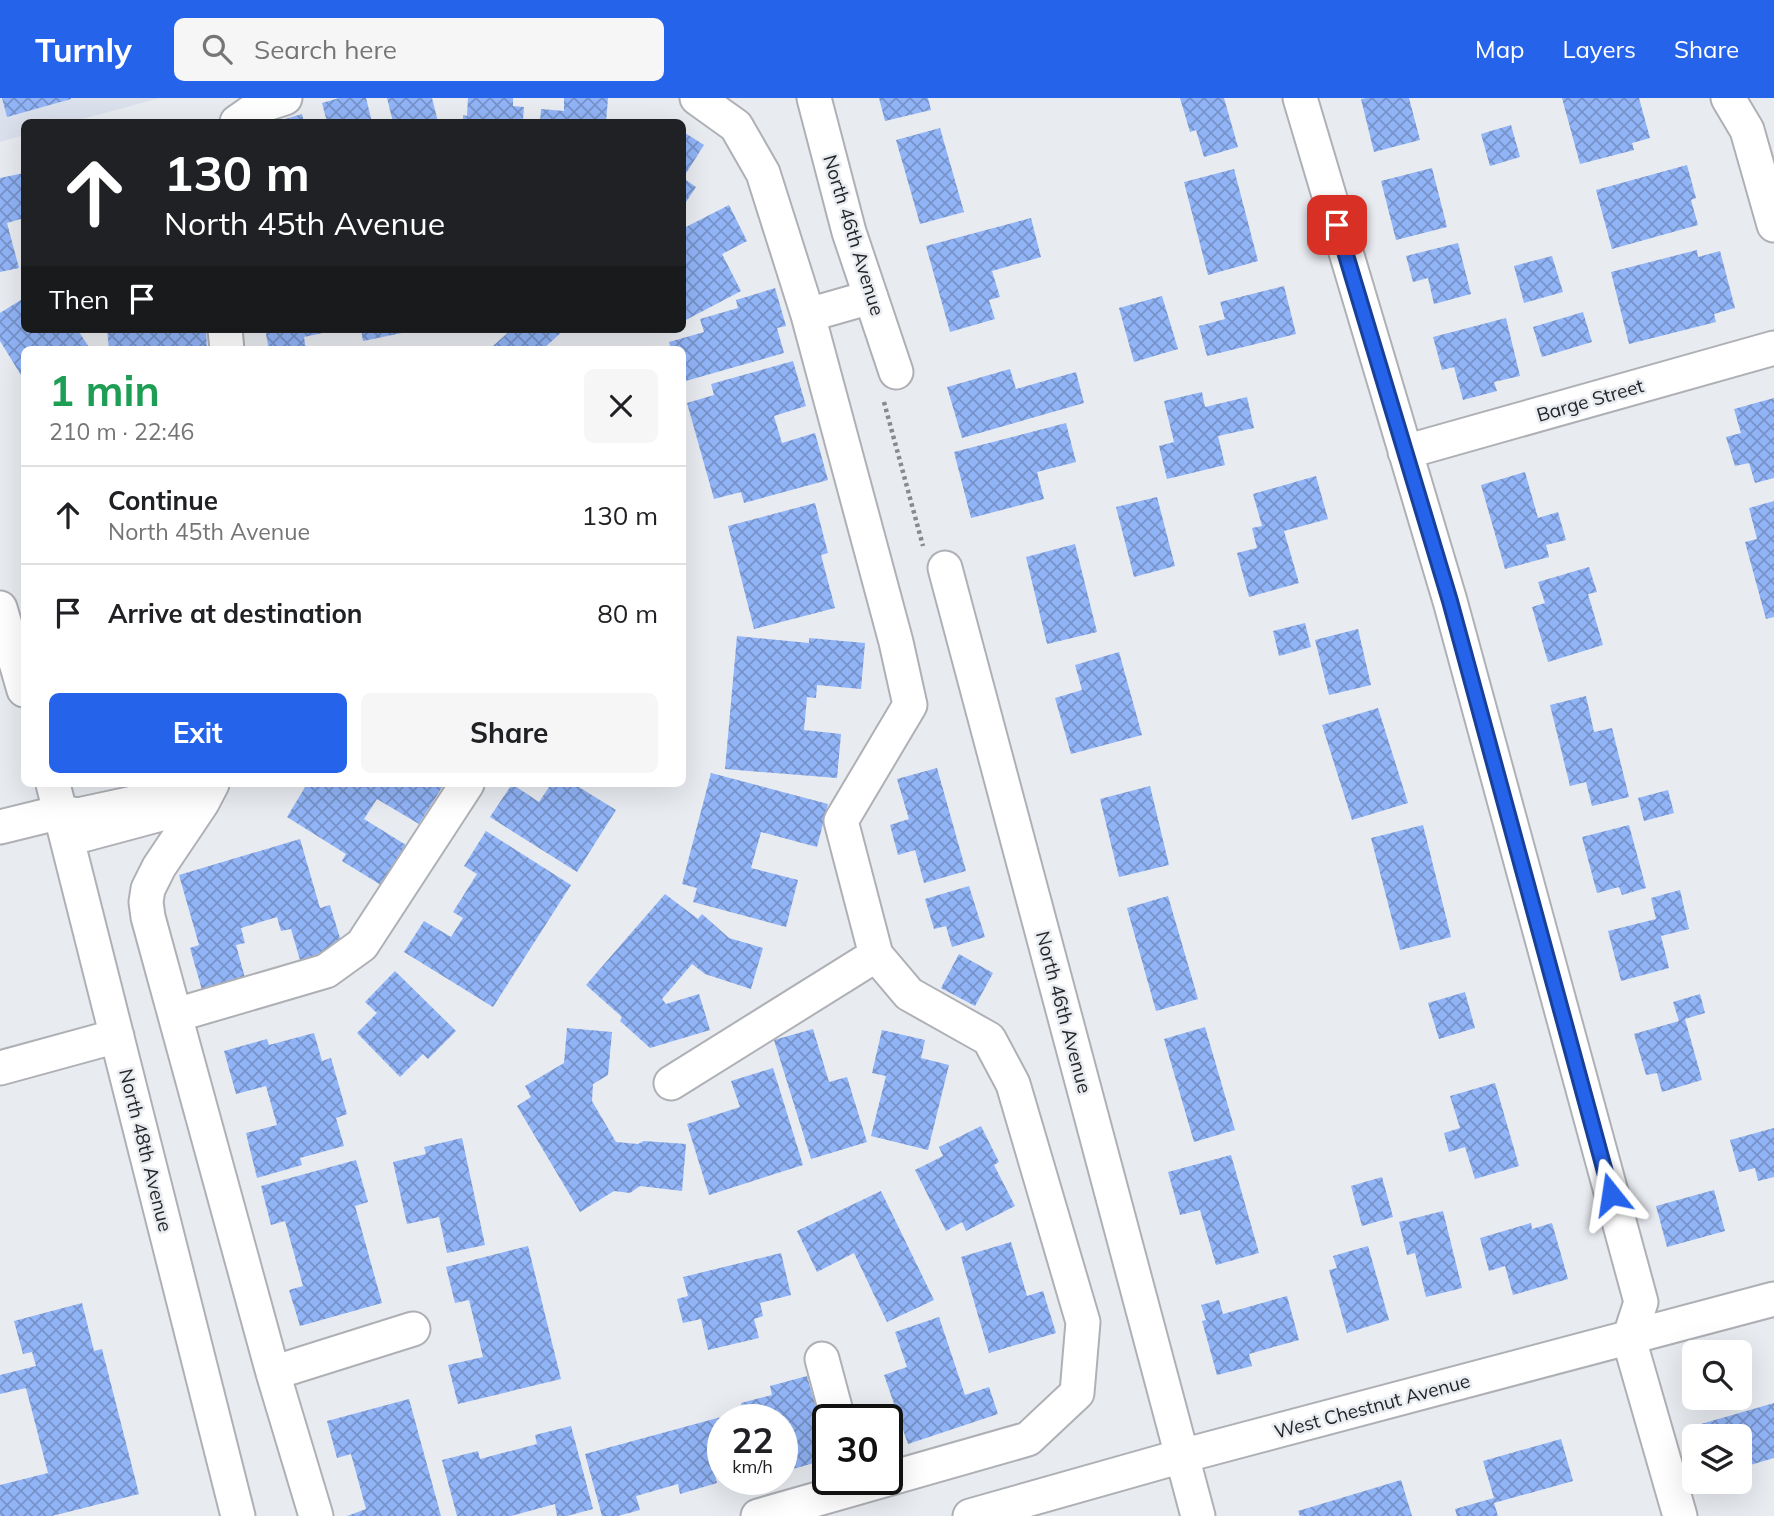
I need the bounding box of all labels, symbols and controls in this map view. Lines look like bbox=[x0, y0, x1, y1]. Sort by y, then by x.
search box bbox=[174, 18, 664, 81]
text: Turnly bbox=[35, 29, 132, 70]
icon: search bbox=[198, 30, 236, 68]
text: Search here bbox=[254, 33, 397, 66]
text: Map bbox=[1475, 34, 1524, 64]
text: Layers bbox=[1562, 34, 1636, 64]
text: Share bbox=[1674, 34, 1739, 64]
text: 130 m bbox=[164, 142, 310, 203]
icon: ahead bbox=[49, 147, 140, 238]
street label: North 46th Avenue bbox=[818, 152, 890, 318]
pin bbox=[1307, 195, 1367, 255]
text: North 45th Avenue bbox=[164, 203, 445, 243]
icon: arrive bbox=[1318, 206, 1356, 244]
icon: arrive bbox=[123, 280, 161, 318]
text: Then bbox=[49, 283, 109, 316]
text: 1 min bbox=[49, 364, 160, 417]
button: close bbox=[584, 369, 658, 443]
street label: Barge Street bbox=[1534, 373, 1647, 427]
text: 210 m · 22:46 bbox=[49, 417, 194, 446]
text: Continue bbox=[108, 484, 218, 517]
icon: ahead bbox=[49, 496, 87, 534]
text: 130 m bbox=[582, 499, 658, 532]
text: North 45th Avenue bbox=[108, 517, 310, 546]
icon: arrive bbox=[49, 594, 87, 632]
text: Arrive at destination bbox=[108, 597, 363, 630]
text: 80 m bbox=[597, 597, 658, 630]
button: Exit bbox=[49, 693, 347, 773]
button: Share bbox=[361, 693, 658, 773]
street label: North 46th Avenue bbox=[1031, 928, 1097, 1096]
street label: North 48th Avenue bbox=[114, 1066, 178, 1234]
position arrow bbox=[1574, 1157, 1648, 1231]
map controls bbox=[1682, 1340, 1752, 1494]
button: search bbox=[1682, 1340, 1752, 1410]
street label: West Chestnut Avenue bbox=[1272, 1368, 1472, 1444]
speed limit sign: 30 bbox=[812, 1404, 903, 1495]
text: 22 bbox=[731, 1418, 774, 1462]
button: layers bbox=[1682, 1424, 1752, 1494]
text: km/h bbox=[732, 1455, 773, 1478]

